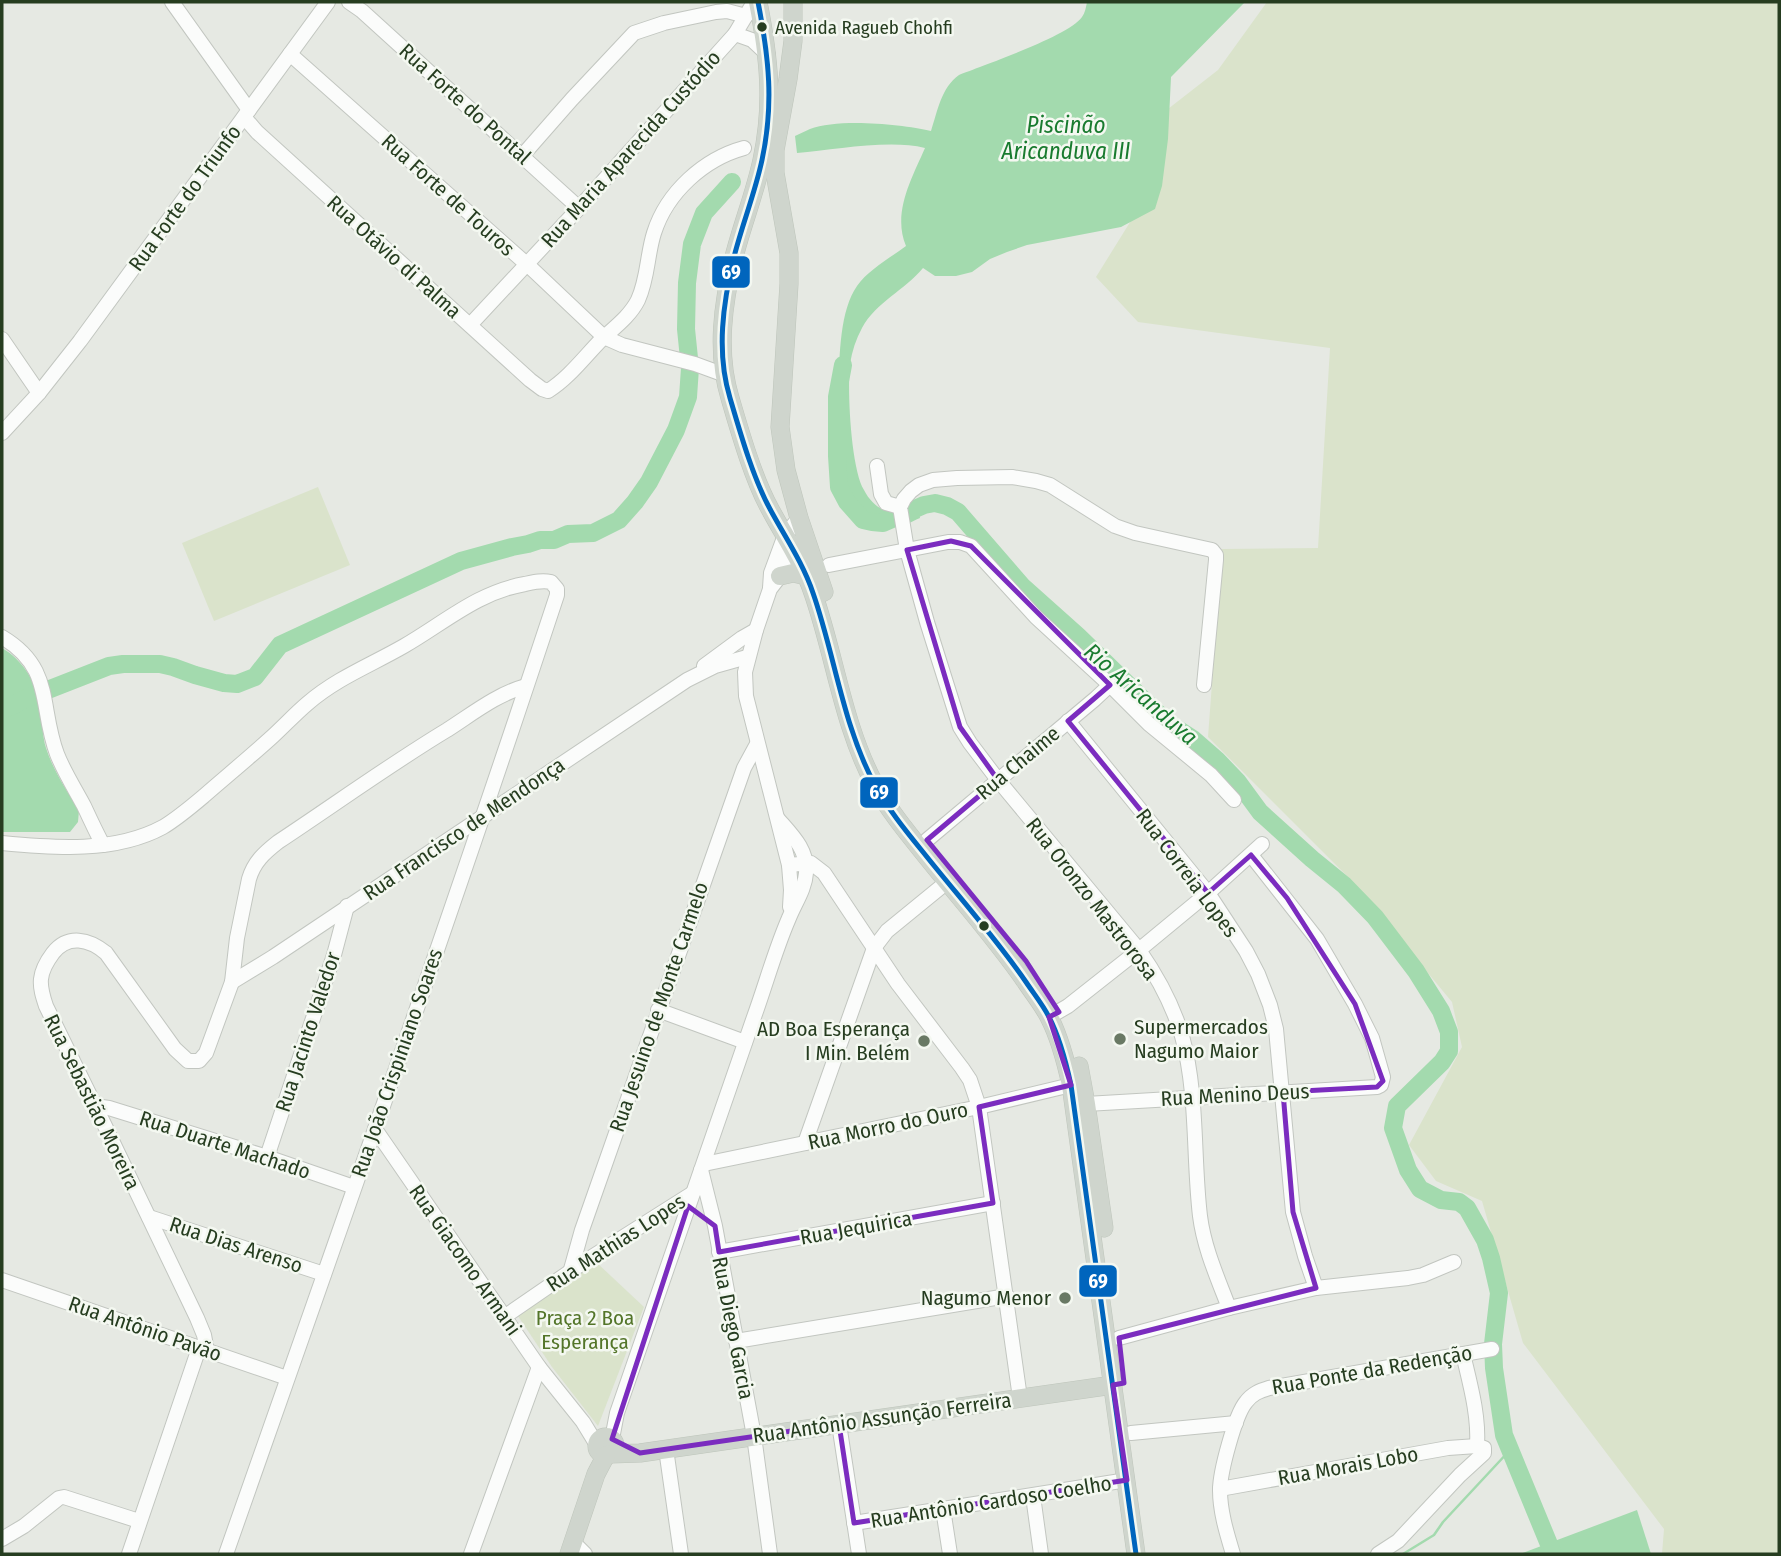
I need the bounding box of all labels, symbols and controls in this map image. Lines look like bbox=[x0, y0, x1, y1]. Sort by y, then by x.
place label: Avenida Ragueb Chohfi bbox=[775, 16, 953, 39]
marker: Avenida Ragueb Chohfi bbox=[755, 20, 769, 34]
street label: Rua Forte do Pontal bbox=[394, 38, 537, 170]
street label: Rua Maria Aparecida Custódio bbox=[536, 45, 726, 253]
water label: Piscinão Aricanduva III bbox=[1001, 111, 1130, 165]
street label: Rua Forte do Triunfo bbox=[123, 120, 247, 276]
street label: Rua Forte de Touros bbox=[376, 128, 520, 262]
street label: Rua Otávio di Palma bbox=[322, 190, 466, 324]
line badge: 69 bbox=[711, 255, 751, 289]
text: 69 bbox=[721, 261, 741, 284]
water label: Rio Aricanduva bbox=[1079, 637, 1203, 751]
street label: Rua Chaime bbox=[971, 720, 1065, 806]
street label: Rua Francisco de Mendonça bbox=[358, 752, 570, 906]
line badge: 69 bbox=[859, 776, 899, 809]
text: 69 bbox=[869, 781, 889, 804]
street label: Rua Correia Lopes bbox=[1130, 804, 1244, 942]
street label: Rua Oronzo Mastrorosa bbox=[1020, 812, 1164, 986]
street label: Rua Jesuino de Monte Carmelo bbox=[604, 879, 714, 1135]
unlabelled marker bbox=[977, 919, 991, 933]
street label: Rua João Crispiniano Soares bbox=[346, 945, 448, 1181]
street label: Rua Jacinto Valedor bbox=[270, 948, 346, 1115]
street label: Rua Sebastião Moreira bbox=[38, 1010, 146, 1194]
place label: Supermercados Nagumo Maior bbox=[1134, 1014, 1268, 1064]
place label: AD Boa Esperança I Min. Belém bbox=[757, 1016, 910, 1066]
marker: Supermercados Nagumo Maior bbox=[1112, 1031, 1128, 1047]
marker: AD Boa Esperança I Min. Belém bbox=[916, 1033, 932, 1049]
street label: Rua Menino Deus bbox=[1160, 1078, 1310, 1112]
street label: Rua Morro do Ouro bbox=[806, 1096, 970, 1156]
street label: Rua Duarte Machado bbox=[136, 1105, 314, 1185]
street label: Rua Giacomo Armani bbox=[403, 1180, 527, 1340]
street label: Rua Mathias Lopes bbox=[542, 1188, 690, 1298]
street label: Rua Jequirica bbox=[798, 1205, 914, 1251]
street label: Rua Dias Arenso bbox=[166, 1211, 306, 1279]
street label: Rua Diego Garcia bbox=[706, 1255, 760, 1401]
line badge: 69 bbox=[1078, 1264, 1118, 1298]
text: 69 bbox=[1088, 1270, 1108, 1293]
place label: Nagumo Menor bbox=[921, 1285, 1052, 1311]
marker: Nagumo Menor bbox=[1057, 1290, 1073, 1306]
street label: Rua Antônio Pavão bbox=[65, 1291, 225, 1367]
park label: Praça 2 Boa Esperança bbox=[536, 1305, 634, 1355]
street label: Rua Ponte da Redenção bbox=[1270, 1340, 1474, 1400]
street label: Rua Antônio Assunção Ferreira bbox=[751, 1387, 1013, 1449]
street label: Rua Morais Lobo bbox=[1276, 1441, 1420, 1491]
street label: Rua Antônio Cardoso Coelho bbox=[869, 1470, 1113, 1534]

